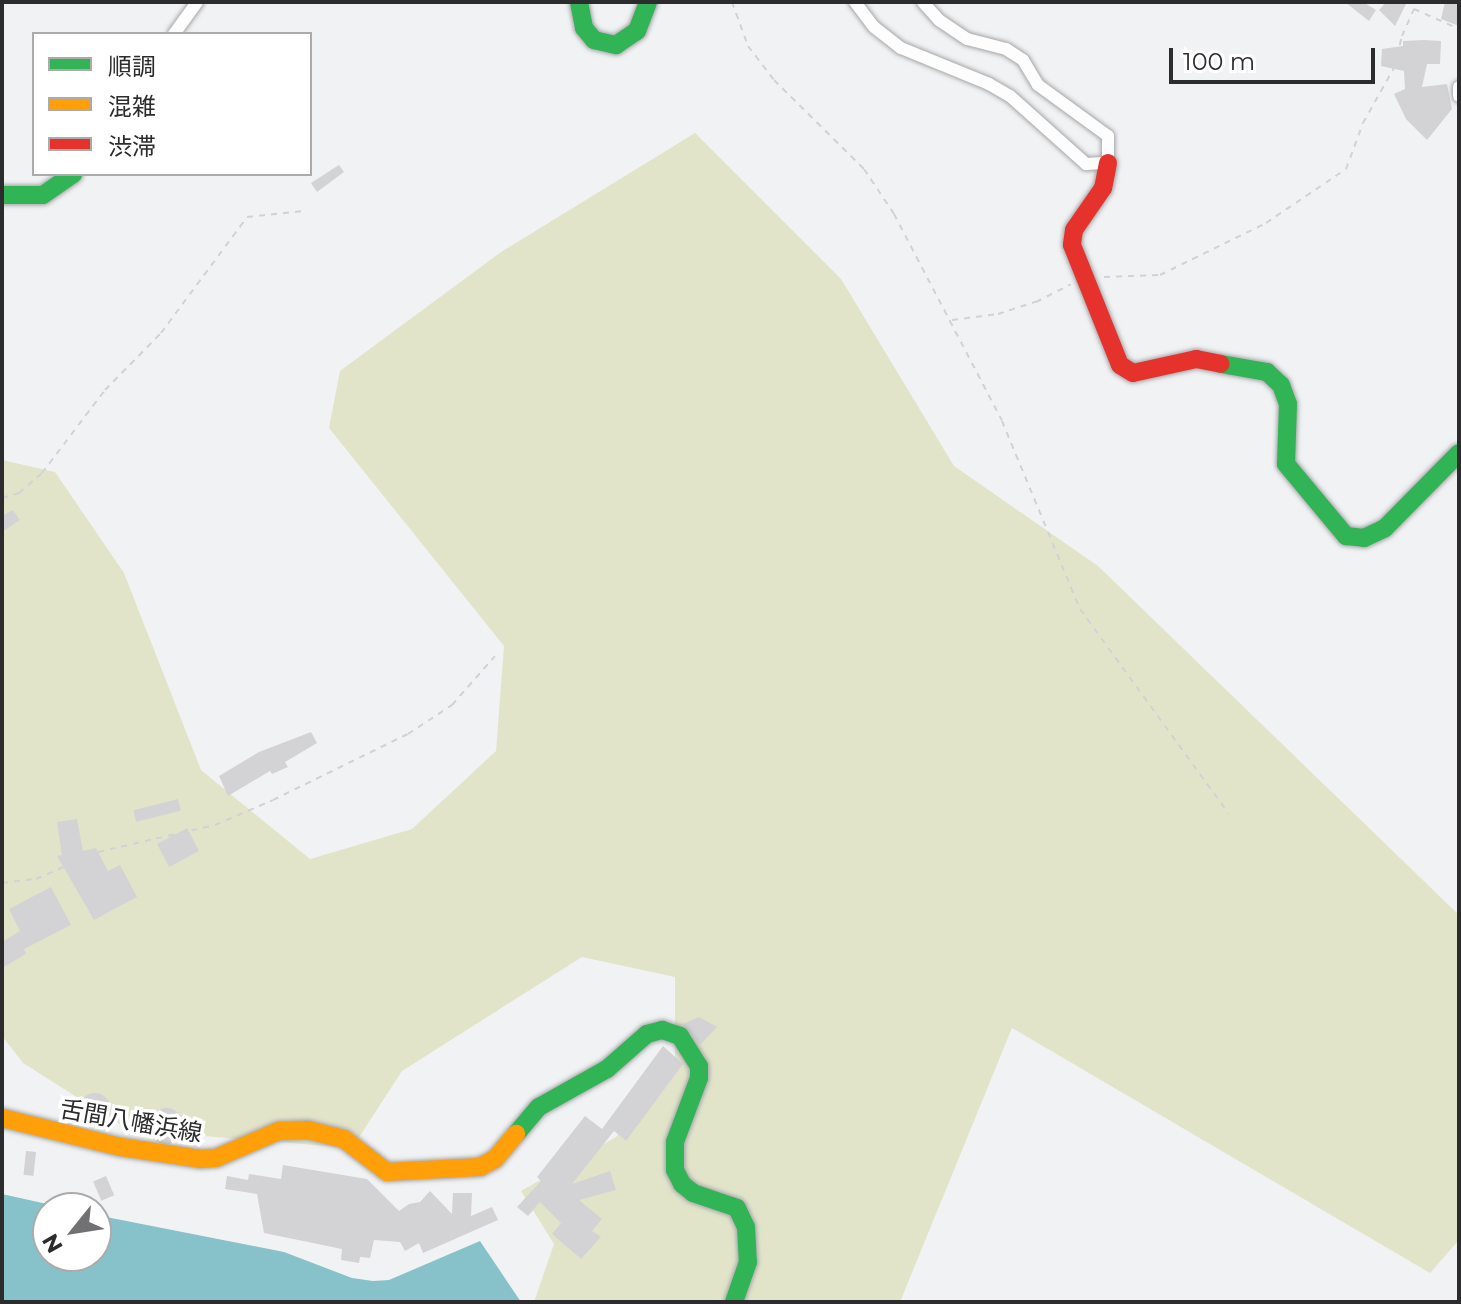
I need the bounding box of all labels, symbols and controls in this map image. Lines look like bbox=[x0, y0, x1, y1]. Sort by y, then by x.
legend bbox=[32, 32, 312, 176]
scale bar bbox=[1173, 32, 1379, 82]
text: 100 m bbox=[1183, 47, 1255, 76]
text: 順調 bbox=[108, 52, 156, 81]
text: 混雑 bbox=[108, 92, 156, 121]
text: 渋滞 bbox=[108, 132, 156, 161]
street label: 舌間八幡浜線 bbox=[58, 1094, 204, 1148]
north arrow bbox=[32, 1192, 112, 1272]
text: N bbox=[36, 1229, 69, 1258]

